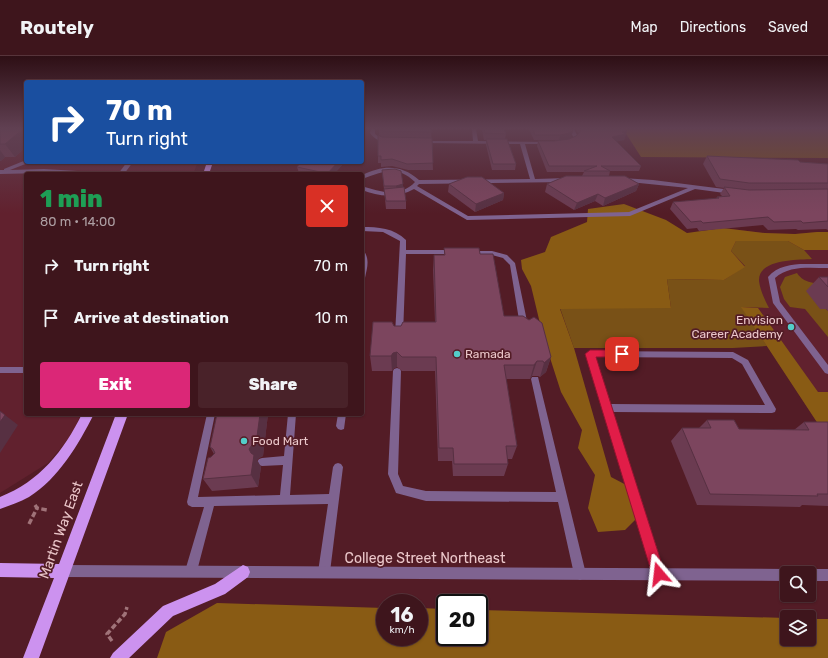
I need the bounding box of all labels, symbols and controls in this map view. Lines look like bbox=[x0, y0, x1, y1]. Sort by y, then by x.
text: Routely bbox=[20, 16, 94, 39]
text: Map bbox=[631, 19, 658, 36]
text: Directions bbox=[680, 19, 746, 36]
text: Saved bbox=[768, 19, 808, 36]
text: 70 m bbox=[106, 94, 173, 127]
icon: right bbox=[40, 96, 92, 148]
text: Turn right bbox=[106, 128, 188, 150]
text: 1 min bbox=[40, 185, 103, 213]
button: close bbox=[306, 185, 348, 227]
text: 80 m · 14:00 bbox=[40, 214, 115, 229]
icon: right bbox=[40, 255, 62, 277]
text: Turn right bbox=[74, 257, 149, 275]
text: 70 m bbox=[314, 257, 348, 275]
icon: arrive bbox=[40, 307, 62, 329]
text: Arrive at destination bbox=[74, 309, 229, 327]
text: 10 m bbox=[315, 309, 348, 327]
place label: Envision Career Academy bbox=[691, 313, 783, 341]
marker: Envision Career Academy bbox=[786, 322, 796, 332]
pin bbox=[605, 337, 639, 371]
icon: arrive bbox=[611, 343, 633, 365]
place label: Ramada bbox=[465, 347, 511, 361]
marker: Ramada bbox=[452, 349, 462, 359]
button: Exit bbox=[40, 362, 190, 408]
button: Share bbox=[198, 362, 348, 408]
place label: Food Mart bbox=[252, 434, 308, 448]
marker: Food Mart bbox=[239, 436, 249, 446]
street label: Martin Way East bbox=[35, 478, 87, 581]
street label: College Street Northeast bbox=[345, 550, 506, 567]
position arrow bbox=[638, 553, 680, 595]
map controls bbox=[780, 566, 816, 646]
button: search bbox=[780, 566, 816, 602]
speed limit sign: 20 bbox=[436, 594, 488, 646]
text: 16 bbox=[391, 603, 413, 627]
button: layers bbox=[780, 610, 816, 646]
text: km/h bbox=[390, 624, 414, 636]

